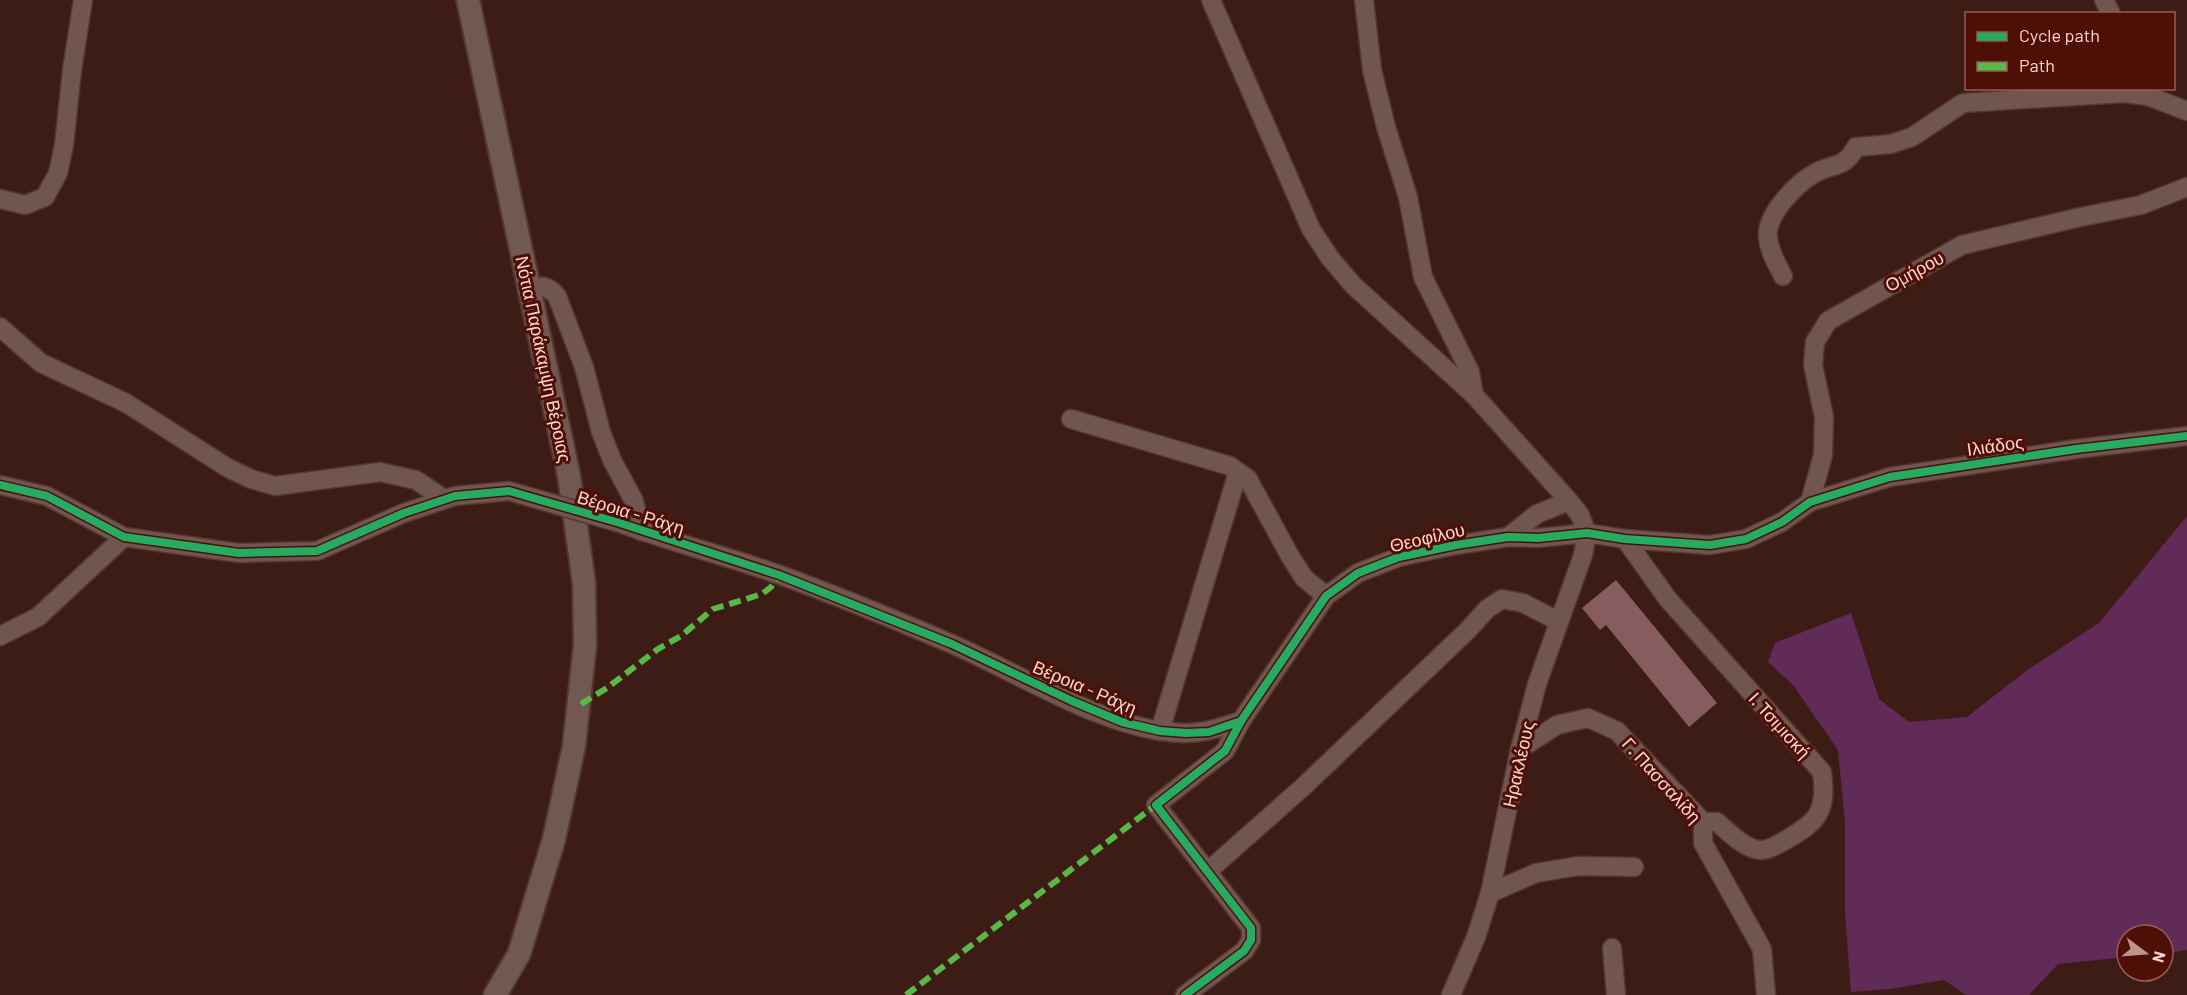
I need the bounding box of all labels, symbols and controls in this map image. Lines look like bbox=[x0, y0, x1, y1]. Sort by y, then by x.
legend bbox=[1965, 12, 2175, 90]
text: Cycle path bbox=[2019, 24, 2100, 46]
text: Path bbox=[2019, 54, 2055, 76]
street label: Ομήρου bbox=[1881, 246, 1947, 296]
street label: Νότια Παράκαμψη Βέροιας bbox=[511, 254, 577, 465]
street label: Ιλιάδος bbox=[1965, 430, 2025, 460]
street label: Βέροια - Ράχη bbox=[575, 485, 687, 539]
street label: Θεοφίλου bbox=[1387, 518, 1467, 556]
street label: Βέροια - Ράχη bbox=[1030, 655, 1140, 719]
street label: Ι. Τσιμισκή bbox=[1744, 687, 1816, 763]
street label: Ηρακλέους bbox=[1497, 718, 1539, 809]
street label: Γ. Πασσαλίδη bbox=[1618, 733, 1706, 827]
north arrow bbox=[2115, 923, 2175, 983]
text: N bbox=[2149, 950, 2170, 965]

